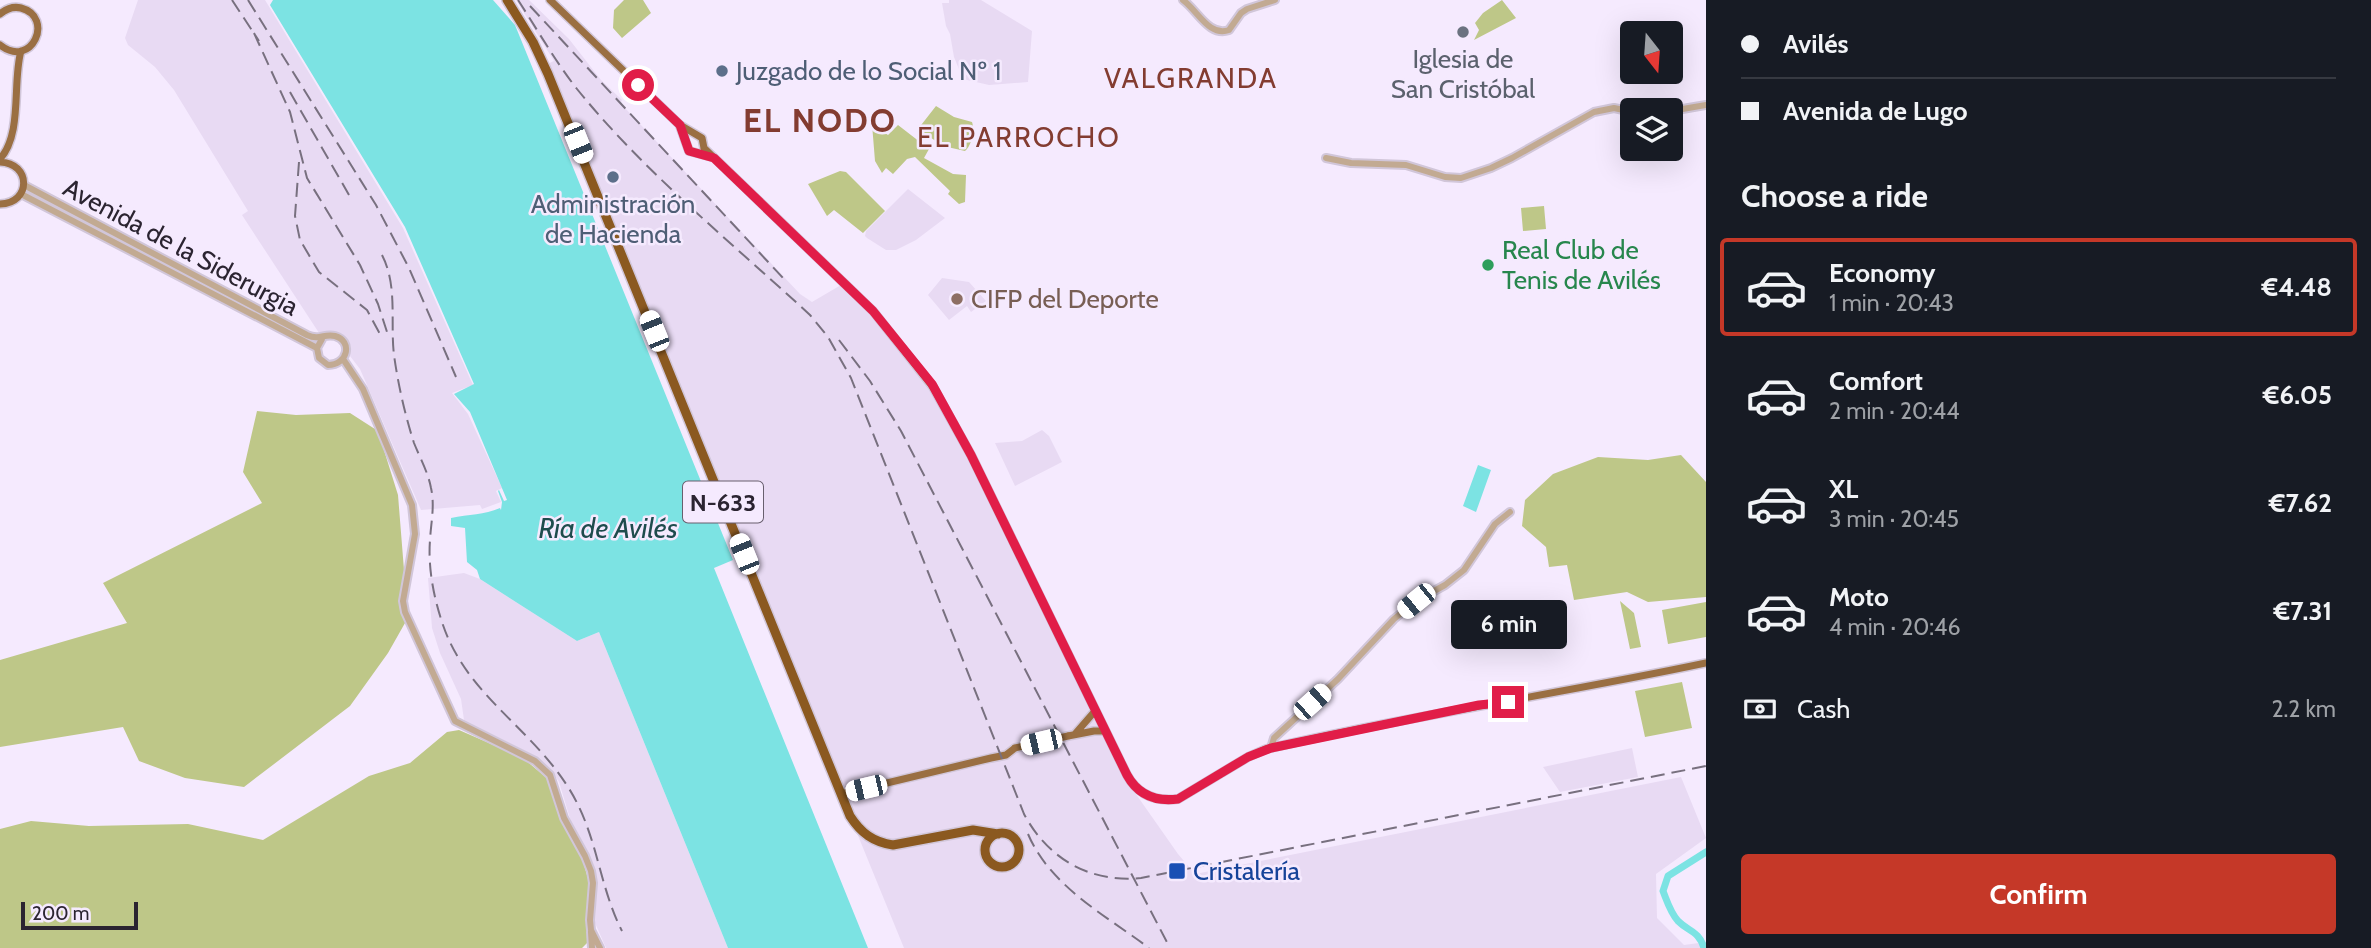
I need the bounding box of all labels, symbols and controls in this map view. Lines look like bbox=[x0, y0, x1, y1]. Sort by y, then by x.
north arrow bbox=[1620, 21, 1684, 84]
map controls bbox=[1620, 21, 1683, 161]
marker: Iglesia de San Cristóbal bbox=[1455, 24, 1471, 40]
text: Avilés bbox=[1783, 28, 1849, 60]
place label: Iglesia de San Cristóbal bbox=[1391, 43, 1535, 105]
place label: Juzgado de lo Social Nº 1 bbox=[735, 55, 1001, 87]
district label: VALGRANDA bbox=[1104, 61, 1278, 95]
marker: Juzgado de lo Social Nº 1 bbox=[714, 63, 730, 79]
route start bbox=[622, 69, 654, 101]
text: Avenida de Lugo bbox=[1783, 95, 1968, 127]
button: layers bbox=[1620, 98, 1683, 161]
district label: EL NODO bbox=[743, 100, 897, 140]
car bbox=[561, 120, 596, 166]
district label: EL PARROCHO bbox=[917, 120, 1121, 154]
marker: Administración de Hacienda bbox=[605, 169, 621, 185]
street label: Avenida de la Siderurgia bbox=[58, 171, 304, 323]
text: Choose a ride bbox=[1741, 176, 1928, 215]
place label: Administración de Hacienda bbox=[531, 188, 695, 250]
place label: Real Club de Tenis de Avilés bbox=[1502, 234, 1661, 296]
icon: car bbox=[1745, 256, 1808, 319]
marker: Real Club de Tenis de Avilés bbox=[1480, 257, 1496, 273]
text: Economy bbox=[1829, 257, 1935, 289]
text: €4.48 bbox=[2262, 271, 2332, 303]
place label: CIFP del Deporte bbox=[971, 283, 1159, 315]
text: 1 min · 20:43 bbox=[1829, 289, 1954, 317]
marker: CIFP del Deporte bbox=[949, 291, 965, 307]
car bbox=[637, 308, 672, 354]
icon: car bbox=[1745, 364, 1808, 427]
text: Comfort bbox=[1829, 365, 1923, 397]
text: €6.05 bbox=[2263, 379, 2332, 411]
text: 2 min · 20:44 bbox=[1829, 397, 1959, 425]
icon: car bbox=[1745, 472, 1808, 535]
text: XL bbox=[1829, 473, 1858, 505]
road number: N-633 bbox=[683, 481, 763, 522]
text: €7.62 bbox=[2269, 487, 2332, 519]
text: 3 min · 20:45 bbox=[1829, 505, 1959, 533]
water label: Ría de Avilés bbox=[538, 511, 678, 545]
car bbox=[727, 531, 762, 577]
car bbox=[1394, 580, 1439, 622]
icon: car bbox=[1745, 580, 1808, 643]
text: Moto bbox=[1829, 581, 1889, 613]
text: €7.31 bbox=[2274, 595, 2332, 627]
callout: 6 min bbox=[1450, 600, 1566, 650]
text: 6 min bbox=[1481, 610, 1537, 638]
text: 4 min · 20:46 bbox=[1829, 613, 1960, 641]
car bbox=[1290, 680, 1335, 724]
route end bbox=[1492, 686, 1524, 718]
icon: cash bbox=[1741, 690, 1779, 728]
text: Cash bbox=[1797, 693, 1850, 725]
text: 2.2 km bbox=[2271, 695, 2336, 723]
car bbox=[1019, 727, 1064, 757]
car bbox=[844, 773, 889, 803]
button: Confirm bbox=[1741, 854, 2336, 934]
place label: Cristalería bbox=[1193, 855, 1301, 887]
marker: Cristalería bbox=[1167, 861, 1187, 881]
scale bar bbox=[21, 899, 138, 931]
text: 200 m bbox=[32, 902, 89, 925]

